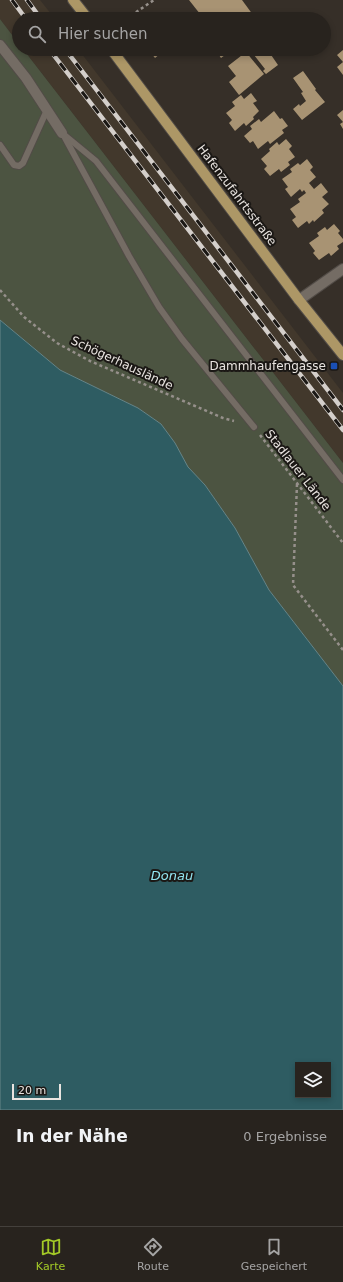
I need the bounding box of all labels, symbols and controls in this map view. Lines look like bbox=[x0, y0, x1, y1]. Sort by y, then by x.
search box bbox=[12, 12, 331, 56]
icon: search bbox=[26, 23, 48, 45]
text: Hier suchen bbox=[58, 25, 147, 43]
street label: Hafenzufahrtsstraße bbox=[194, 142, 280, 248]
street label: Schögerhauslände bbox=[69, 333, 175, 393]
place label: Dammhaufengasse bbox=[209, 359, 326, 373]
marker: Dammhaufengasse bbox=[329, 361, 339, 371]
street label: Stadlauer Lände bbox=[262, 427, 334, 513]
water label: Donau bbox=[151, 868, 193, 883]
map controls bbox=[295, 1062, 331, 1098]
button: layers bbox=[295, 1062, 331, 1098]
scale bar bbox=[12, 1082, 61, 1101]
text: 20 m bbox=[18, 1084, 46, 1097]
text: In der Nähe bbox=[16, 1126, 128, 1146]
text: 0 Ergebnisse bbox=[243, 1129, 327, 1144]
tab: Karte bbox=[36, 1236, 65, 1273]
tab: Route bbox=[137, 1236, 169, 1273]
tab: Gespeichert bbox=[241, 1236, 307, 1273]

